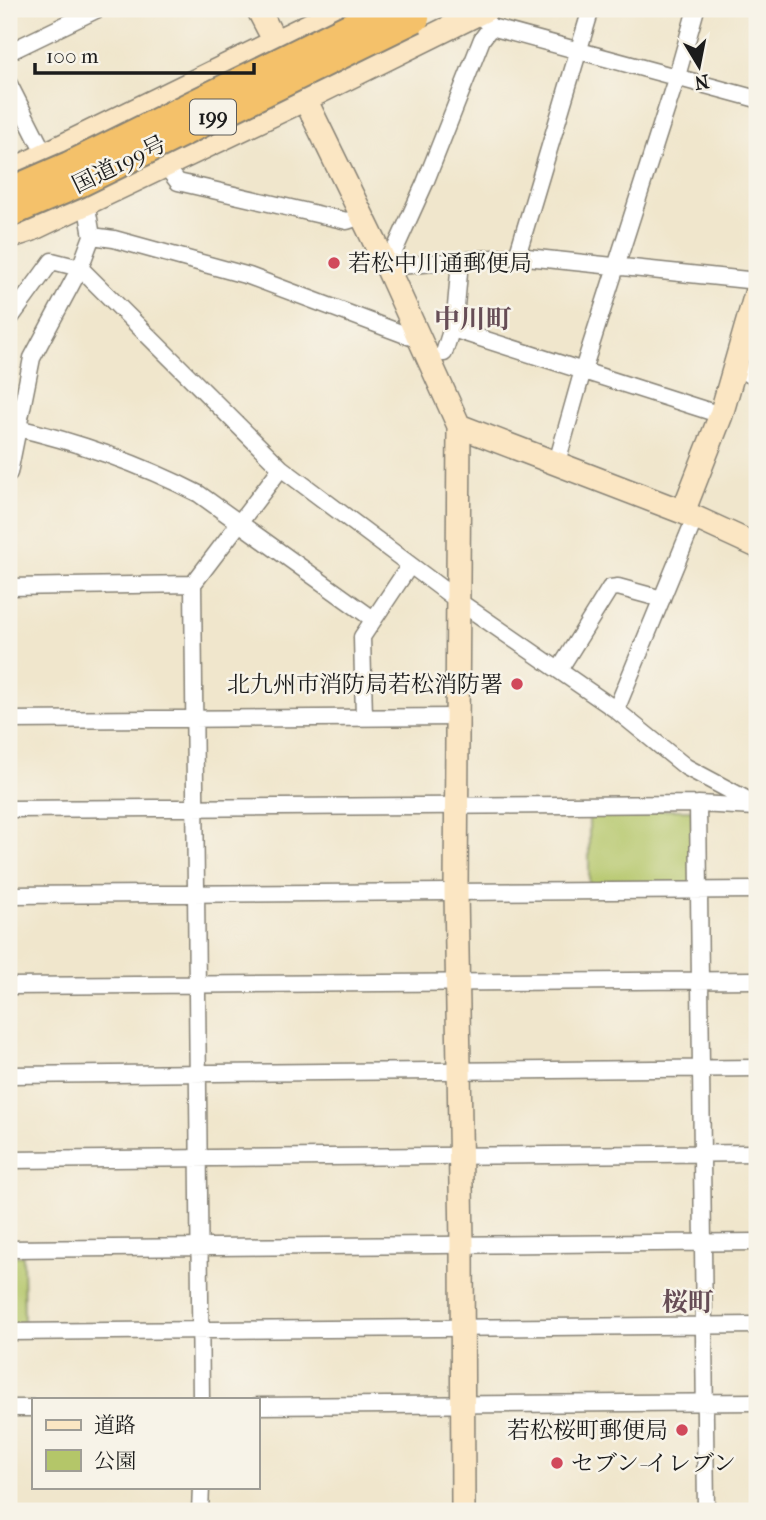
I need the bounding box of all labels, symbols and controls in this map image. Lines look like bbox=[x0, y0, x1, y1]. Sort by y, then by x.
scale bar bbox=[35, 32, 254, 76]
north arrow bbox=[664, 32, 734, 102]
text: 100 m bbox=[46, 44, 99, 68]
text: N bbox=[692, 70, 711, 94]
road number: 199 bbox=[190, 100, 236, 134]
street label: 国道199号 bbox=[68, 130, 171, 199]
place label: 若松中川通郵便局 bbox=[348, 250, 532, 277]
marker: 若松中川通郵便局 bbox=[326, 255, 342, 271]
district label: 中川町 bbox=[434, 304, 512, 335]
place label: 北九州市消防局若松消防署 bbox=[227, 671, 503, 698]
marker: 北九州市消防局若松消防署 bbox=[509, 676, 525, 692]
district label: 桜町 bbox=[662, 1287, 714, 1318]
legend bbox=[32, 1398, 259, 1488]
text: 道路 bbox=[94, 1413, 136, 1437]
place label: 若松桜町郵便局 bbox=[507, 1417, 668, 1444]
marker: 若松桜町郵便局 bbox=[674, 1422, 690, 1438]
text: 公園 bbox=[94, 1449, 136, 1473]
place label: セブン-イレブン bbox=[571, 1450, 736, 1477]
marker: セブン-イレブン bbox=[549, 1455, 565, 1471]

